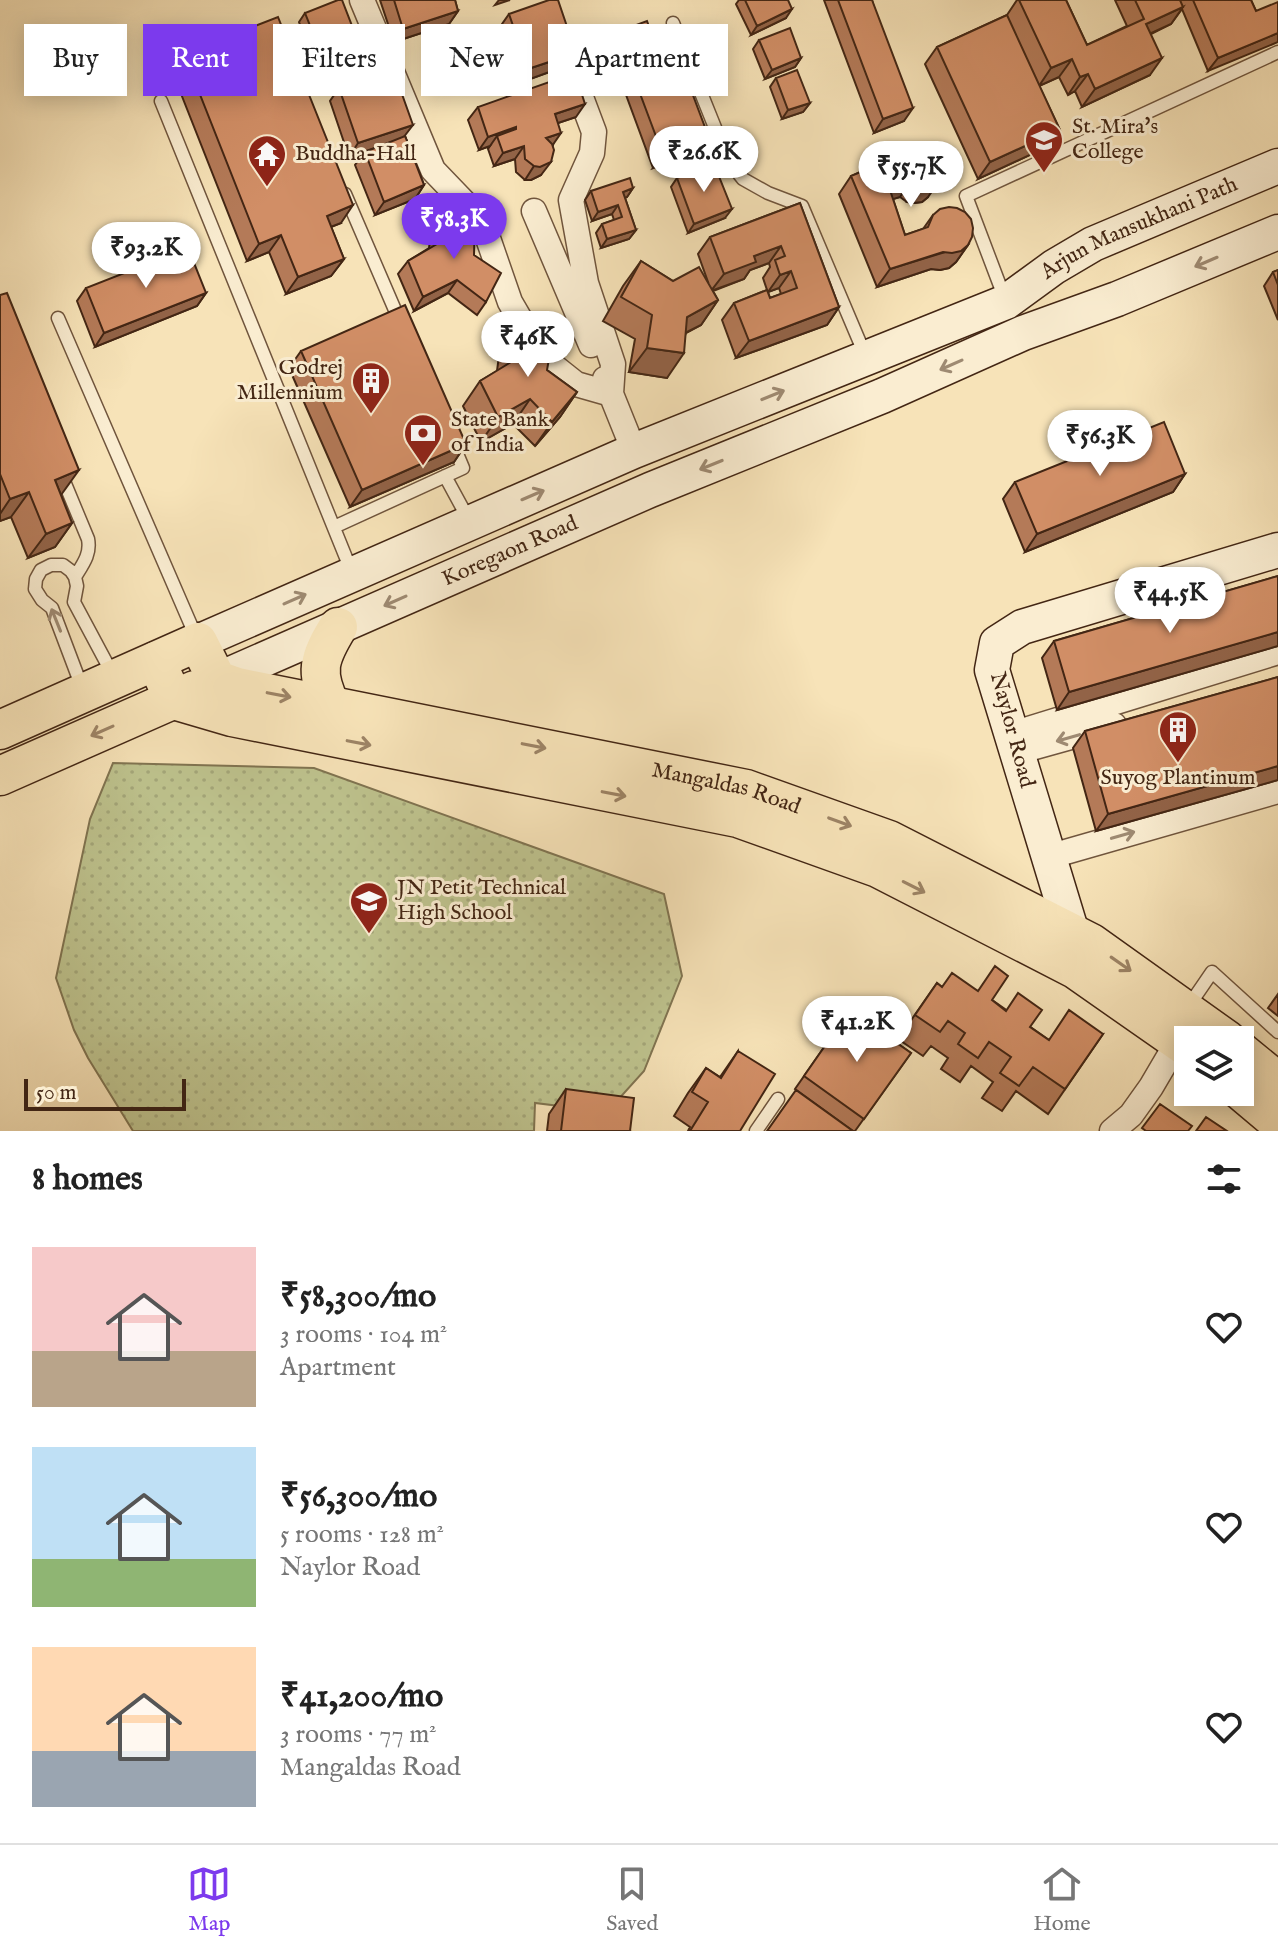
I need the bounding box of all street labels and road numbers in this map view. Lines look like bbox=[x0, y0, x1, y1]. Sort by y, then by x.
street label: Arjun Mansukhani Path bbox=[1034, 171, 1242, 287]
street label: Koregaon Road bbox=[438, 509, 582, 593]
street label: Naylor Road bbox=[983, 669, 1041, 791]
street label: Mangaldas Road bbox=[649, 756, 805, 821]

